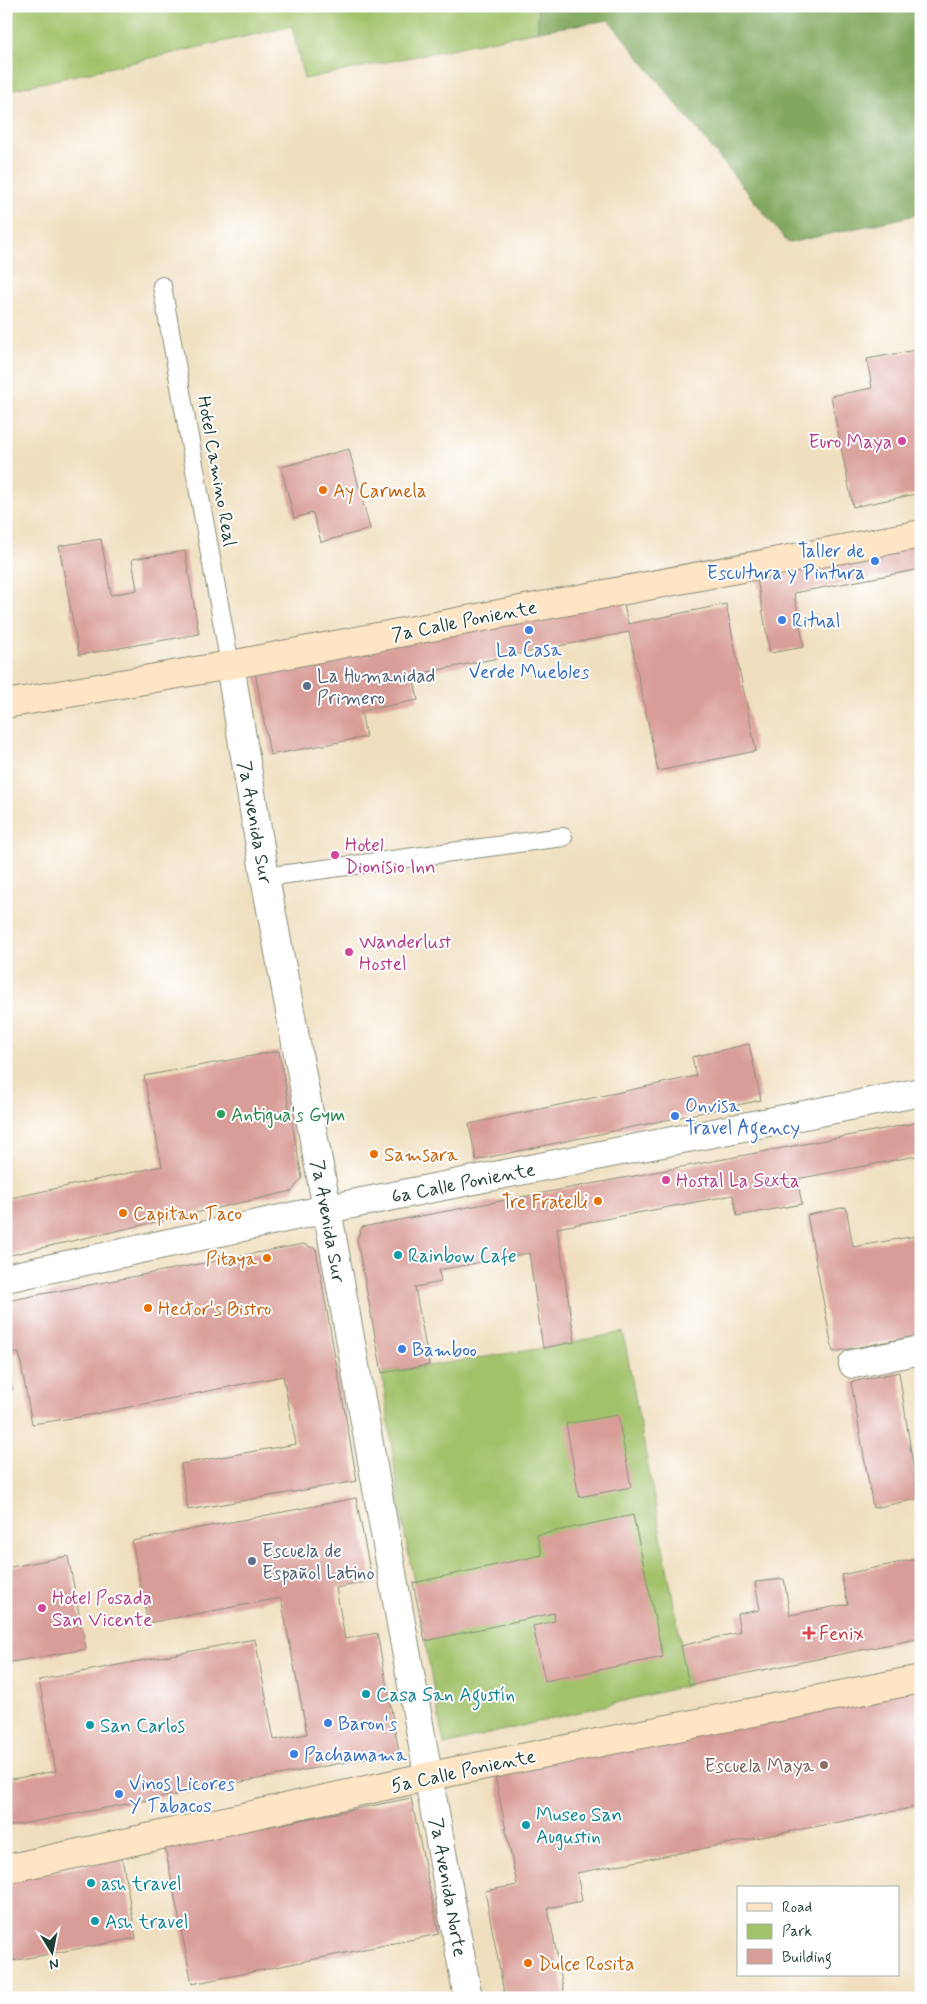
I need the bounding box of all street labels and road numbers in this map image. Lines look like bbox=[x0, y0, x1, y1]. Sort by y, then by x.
street label: Hotel Camino Real bbox=[191, 394, 242, 549]
street label: 7a Calle Poniente bbox=[390, 595, 539, 648]
street label: 7a Avenida Sur bbox=[231, 759, 278, 886]
street label: 6a Calle Poniente bbox=[389, 1157, 537, 1210]
street label: 7a Avenida Sur bbox=[304, 1158, 351, 1285]
street label: 5a Calle Poniente bbox=[389, 1744, 538, 1799]
street label: 7a Avenida Norte bbox=[423, 1816, 472, 1959]

